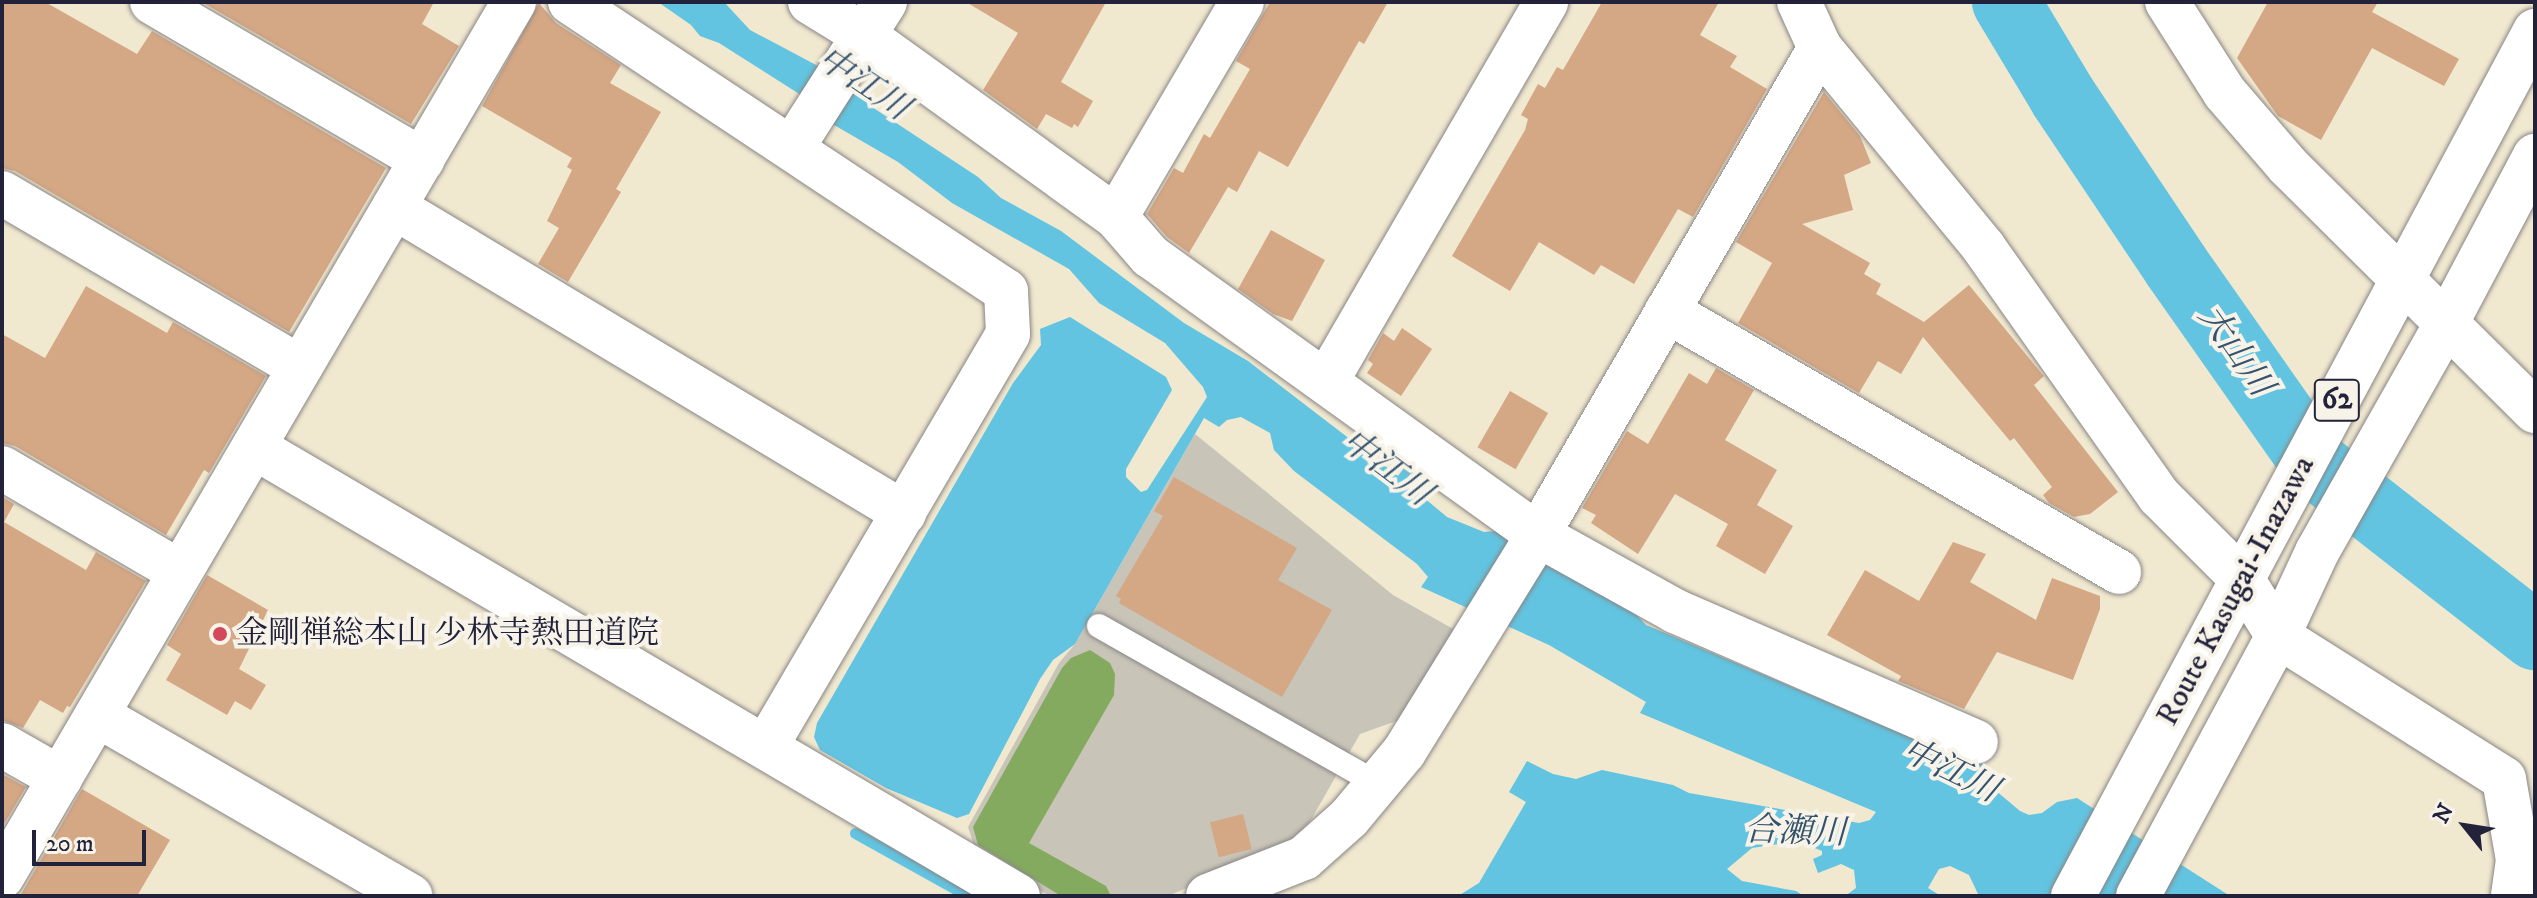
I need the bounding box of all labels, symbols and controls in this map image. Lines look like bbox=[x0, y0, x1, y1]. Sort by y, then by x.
water label: 中江川 bbox=[809, 39, 917, 129]
water label: 大山川 bbox=[2189, 298, 2281, 404]
road number: 62 bbox=[2313, 374, 2361, 426]
water label: 中江川 bbox=[1333, 421, 1439, 515]
street label: Route Kasugai-Inazawa bbox=[2149, 450, 2323, 732]
place label: 金剛禅総本山 少林寺熱田道院 bbox=[236, 615, 659, 653]
marker: 金剛禅総本山 少林寺熱田道院 bbox=[211, 625, 229, 643]
water label: 中江川 bbox=[1895, 730, 2005, 812]
north arrow bbox=[2425, 786, 2505, 866]
text: N bbox=[2428, 799, 2460, 828]
water label: 合瀬川 bbox=[1743, 810, 1847, 854]
scale bar bbox=[36, 814, 150, 864]
text: 20 m bbox=[46, 829, 94, 859]

